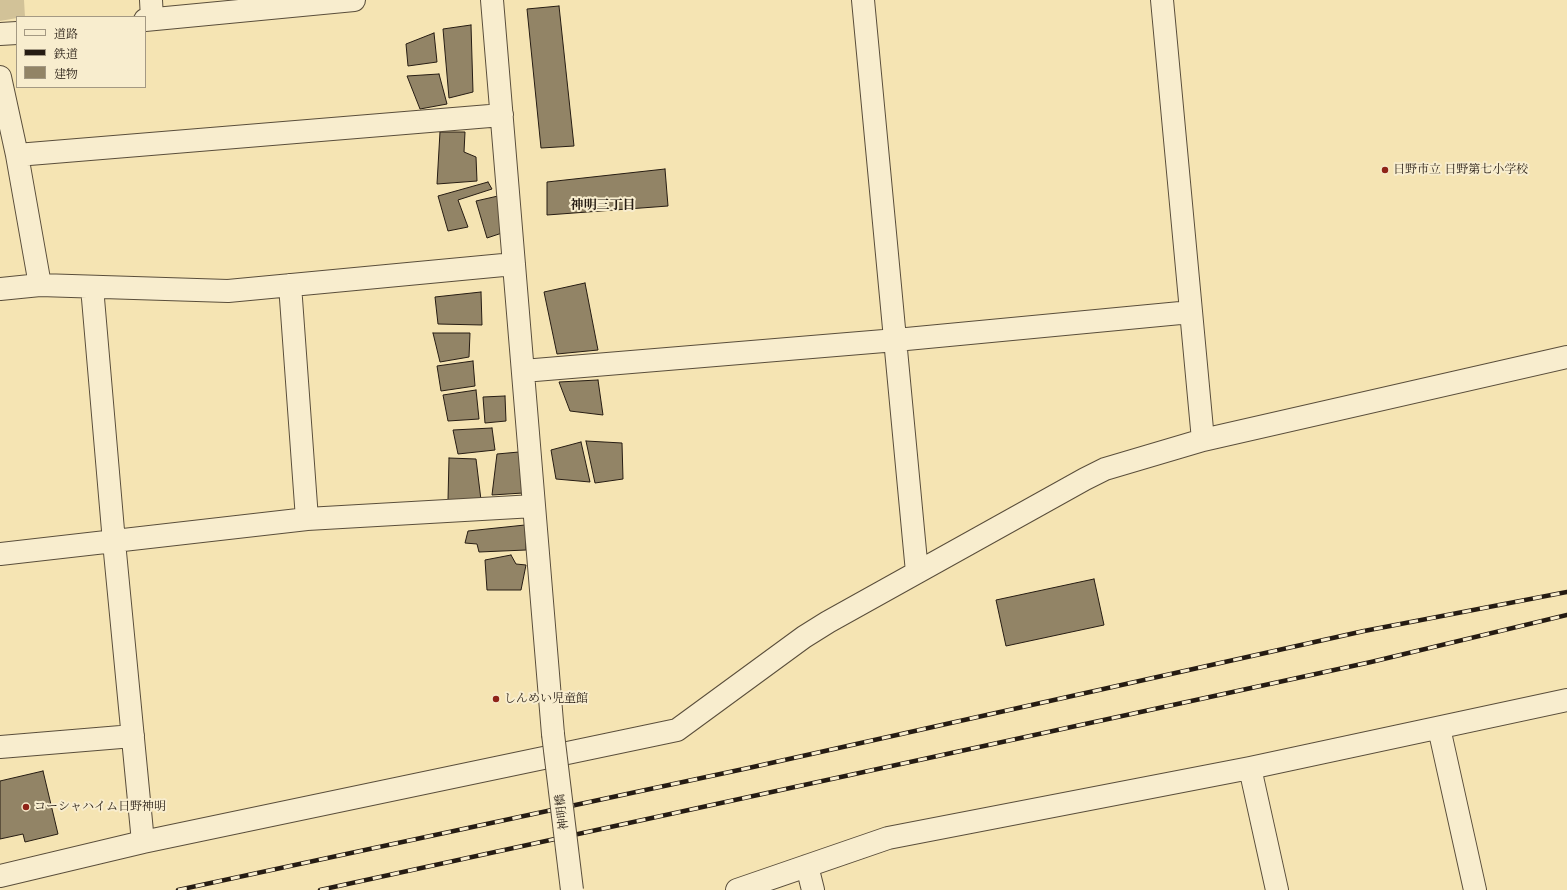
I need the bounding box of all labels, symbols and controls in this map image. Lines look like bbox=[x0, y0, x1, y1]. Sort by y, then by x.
legend bbox=[16, 16, 146, 88]
text: 道路 bbox=[54, 26, 78, 41]
text: 鉄道 bbox=[54, 46, 78, 61]
text: 建物 bbox=[54, 66, 78, 81]
place label: 日野市立 日野第七小学校 bbox=[1393, 163, 1528, 177]
marker: 日野市立 日野第七小学校 bbox=[1380, 165, 1390, 175]
district label: 神明三丁目 bbox=[571, 197, 635, 213]
place label: しんめい児童館 bbox=[504, 692, 588, 706]
marker: しんめい児童館 bbox=[491, 694, 501, 704]
street label: 神明橋 bbox=[553, 793, 571, 831]
place label: コーシャハイム日野神明 bbox=[34, 800, 166, 814]
marker: コーシャハイム日野神明 bbox=[21, 802, 31, 812]

